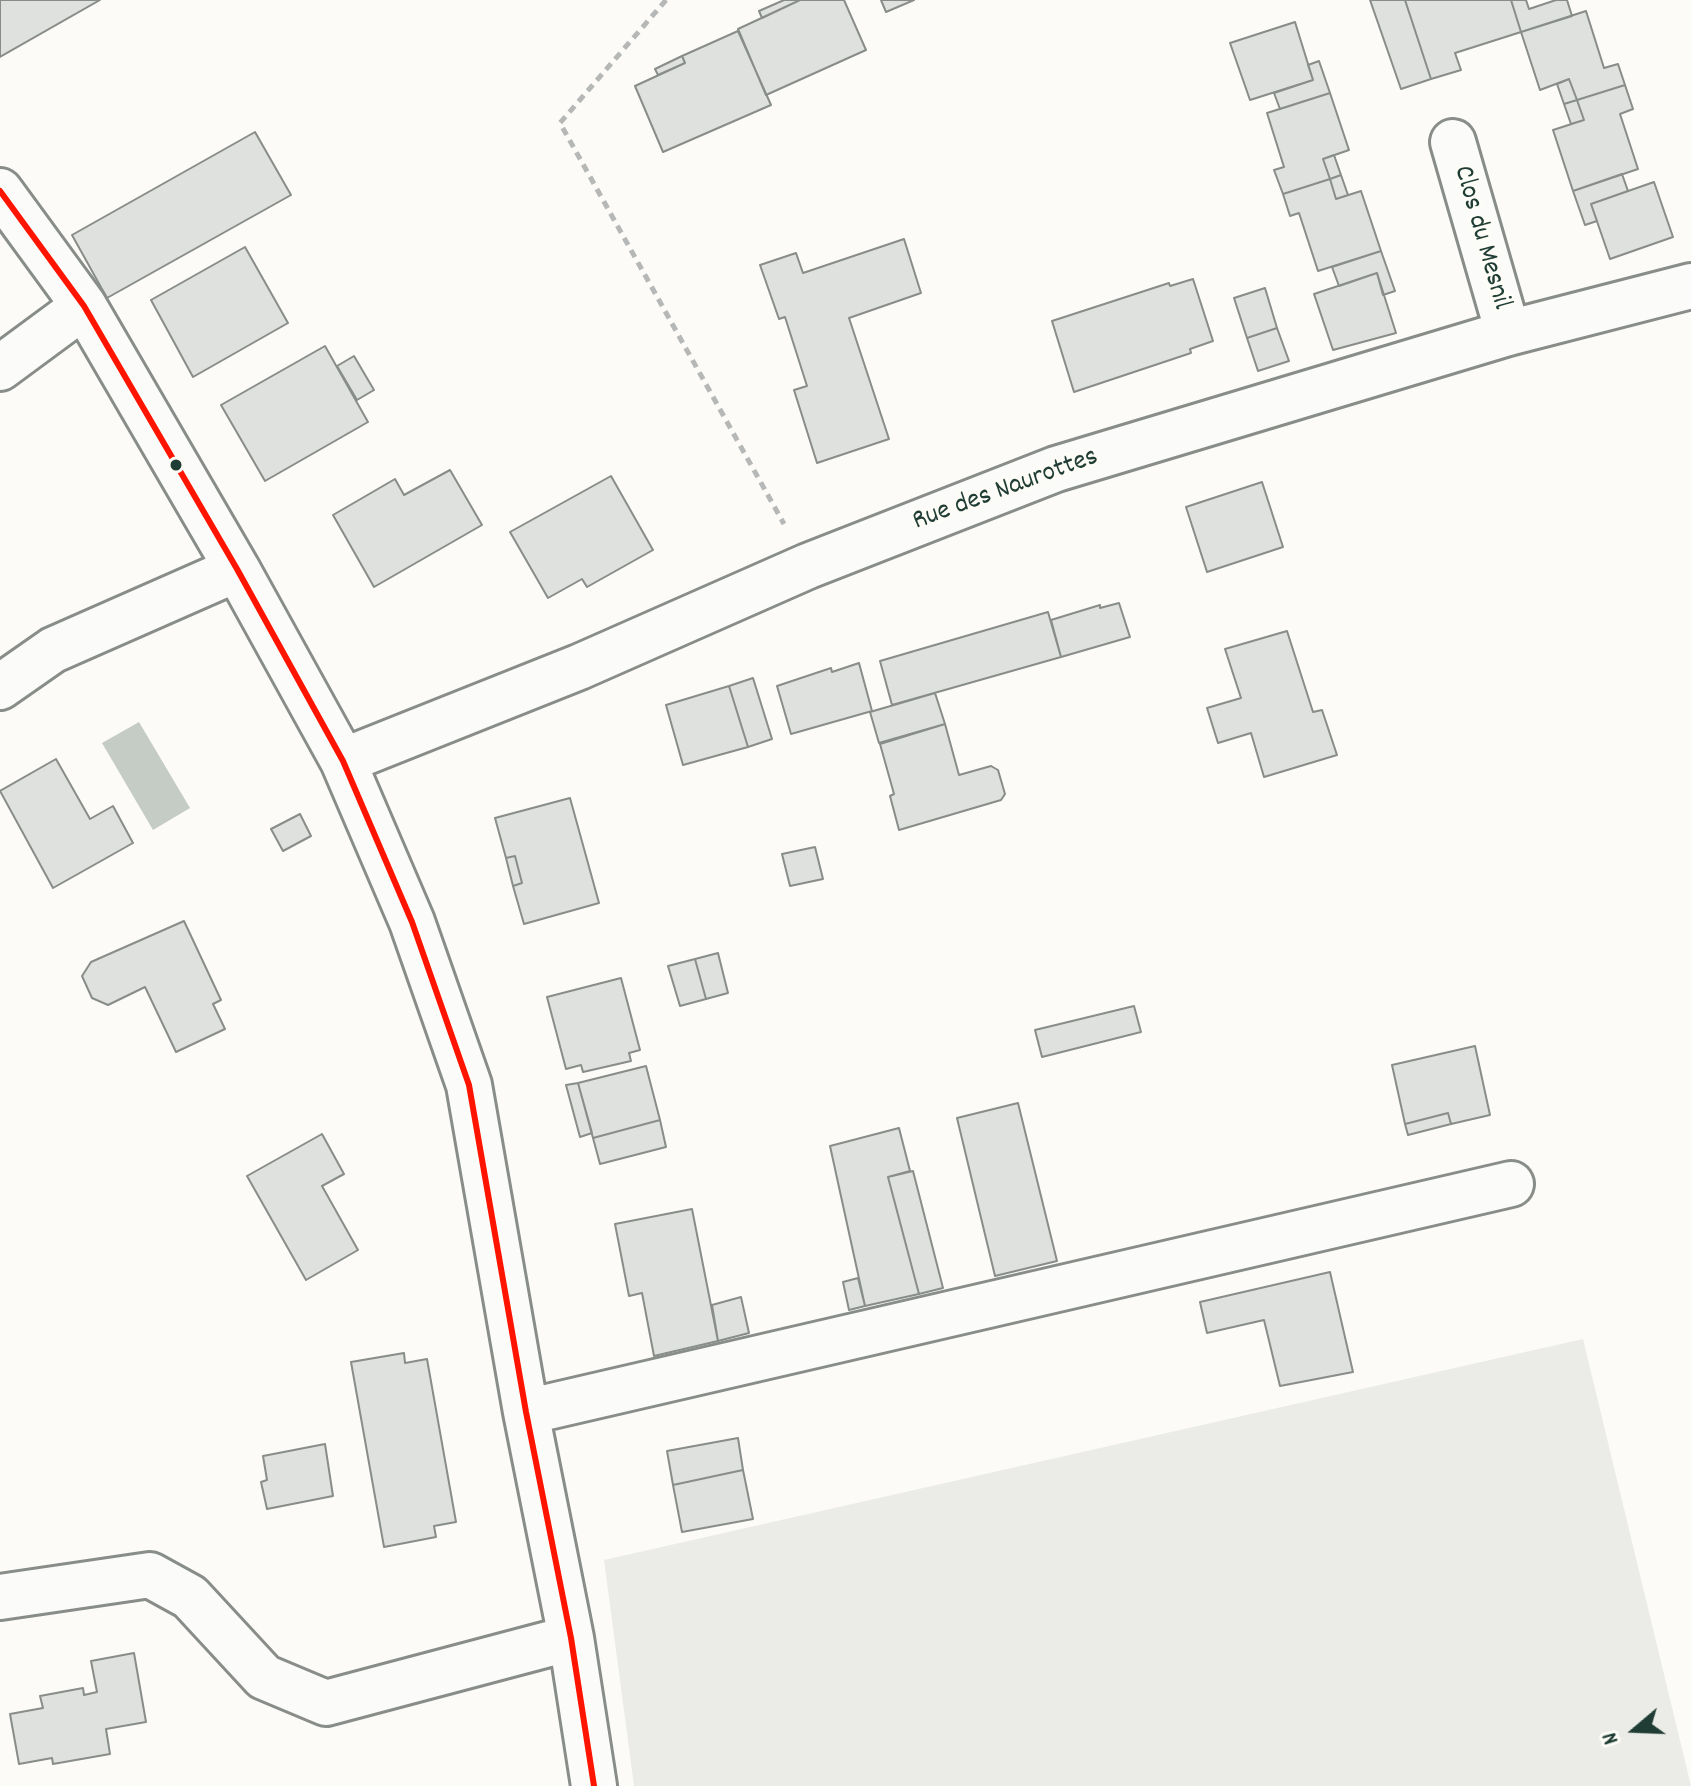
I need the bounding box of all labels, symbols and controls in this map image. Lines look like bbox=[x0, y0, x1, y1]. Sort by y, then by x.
street label: Clos du Mesnil bbox=[1443, 162, 1517, 314]
street label: Rue des Naurottes bbox=[909, 442, 1103, 540]
unlabelled marker bbox=[168, 457, 184, 473]
north arrow bbox=[1595, 1690, 1675, 1770]
text: N bbox=[1595, 1728, 1628, 1748]

